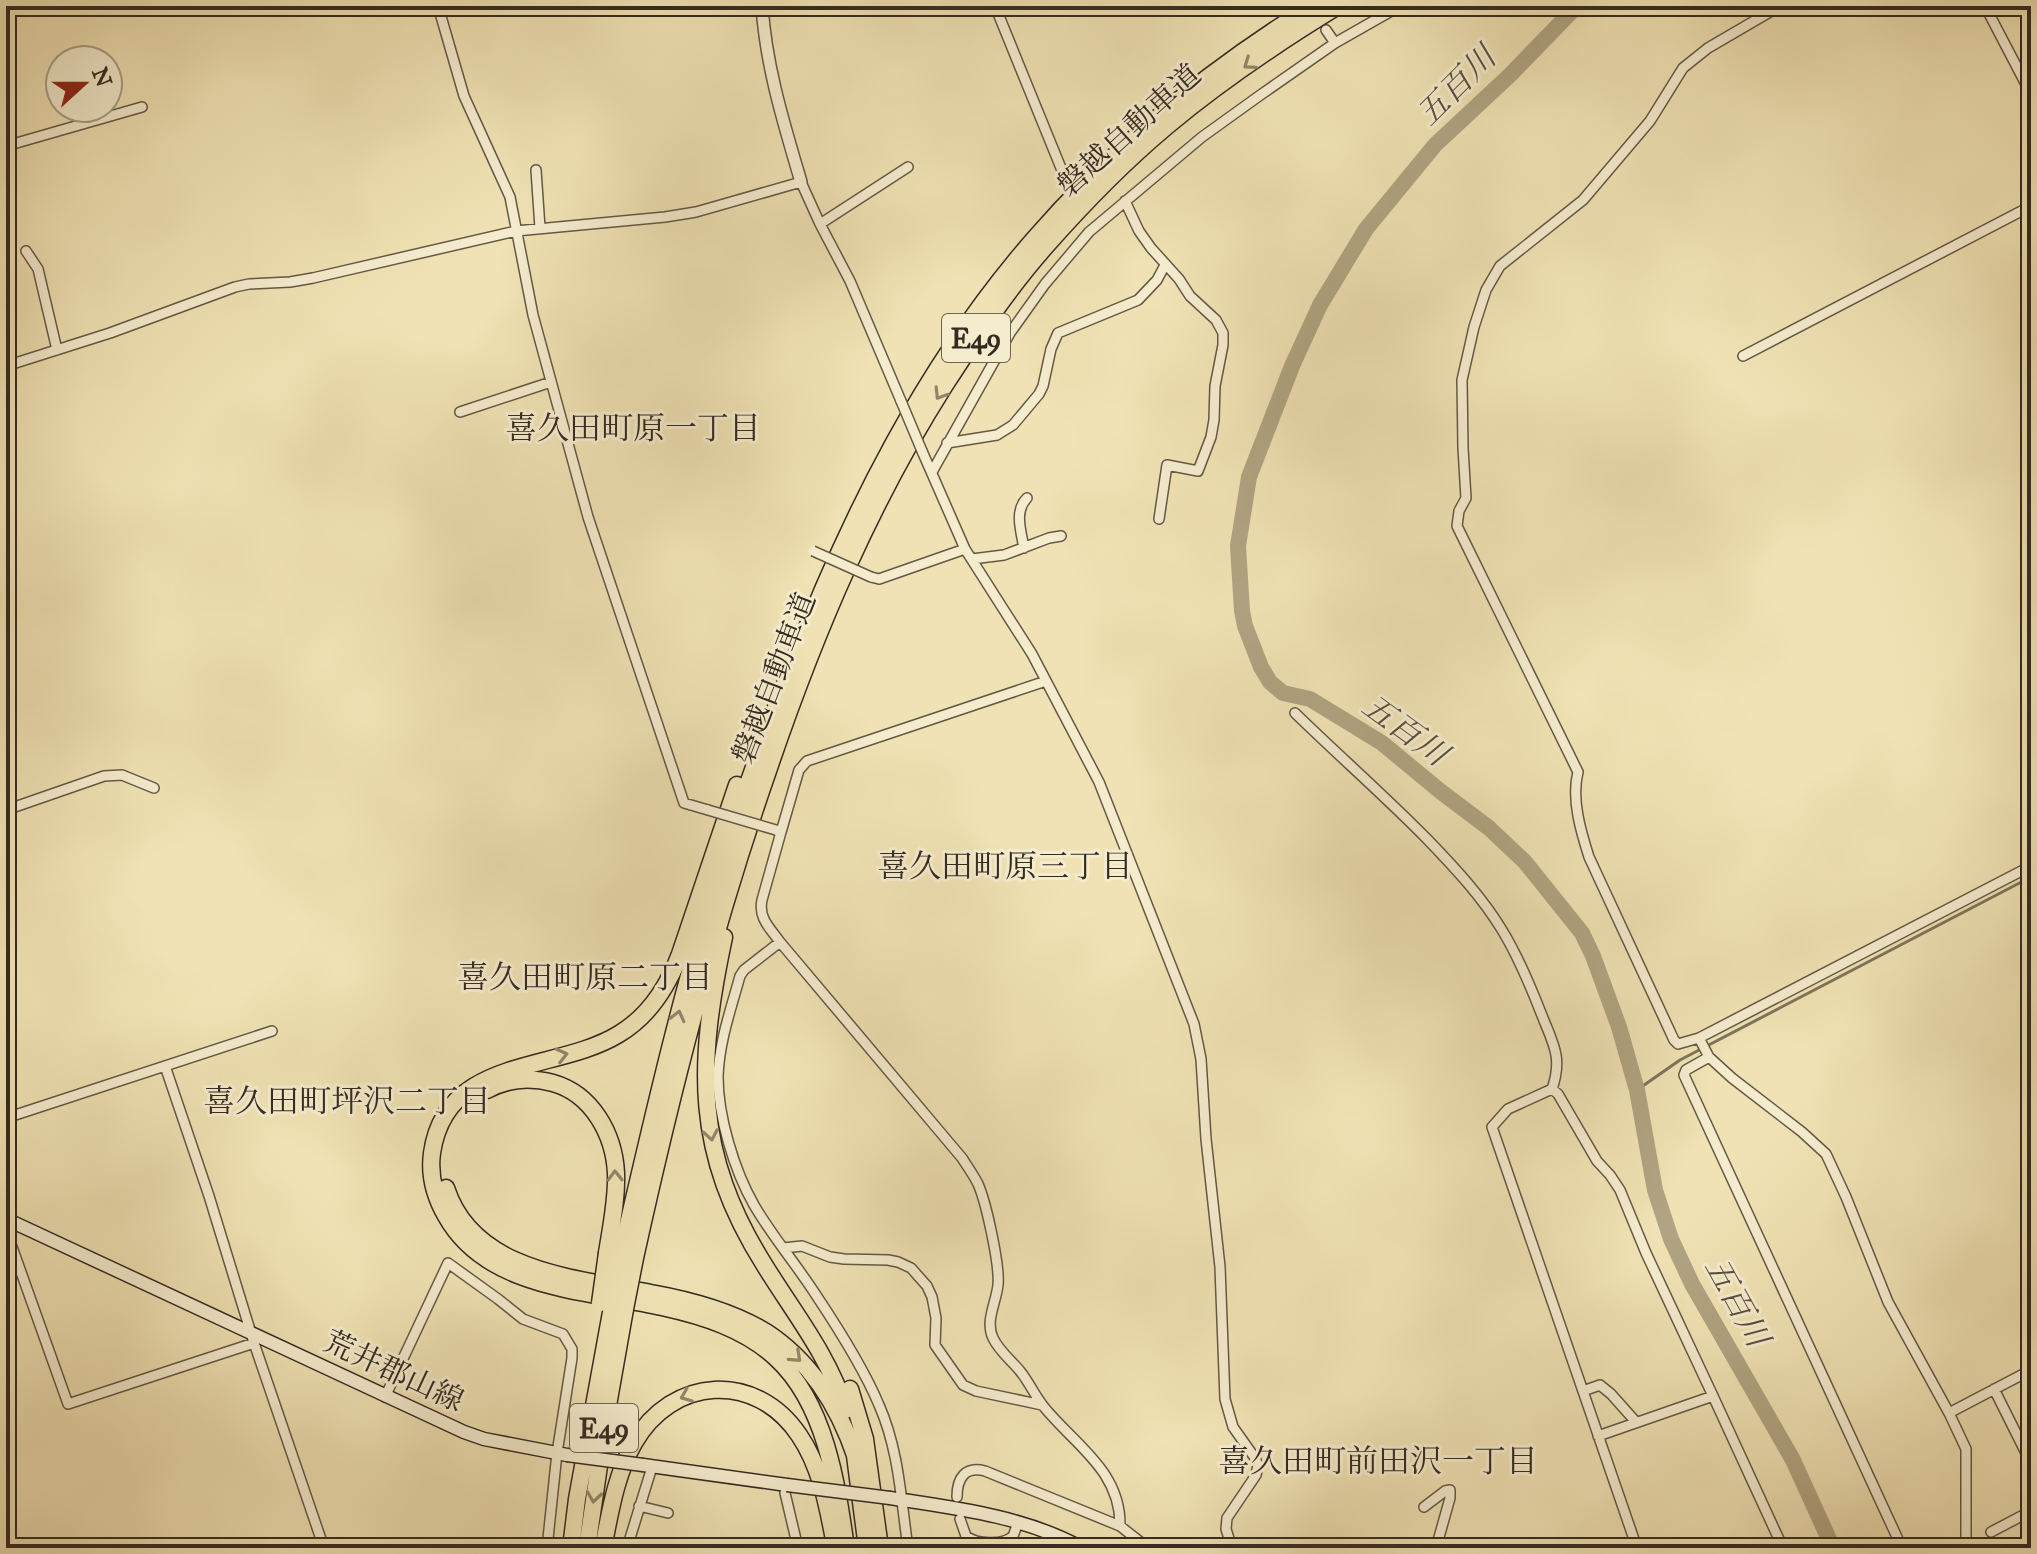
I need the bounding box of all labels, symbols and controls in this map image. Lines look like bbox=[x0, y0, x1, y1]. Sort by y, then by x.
water label: 五百川 bbox=[1408, 36, 1506, 134]
north arrow bbox=[44, 44, 124, 124]
one-way arrow bbox=[1244, 54, 1258, 69]
street label: 磐越自動車道 bbox=[1050, 56, 1208, 204]
text: N bbox=[86, 63, 118, 91]
road number: E49 bbox=[942, 314, 1010, 362]
one-way arrow bbox=[934, 385, 949, 400]
district label: 喜久田町原一丁目 bbox=[505, 409, 761, 448]
street label: 磐越自動車道 bbox=[725, 588, 823, 768]
water label: 五百川 bbox=[1355, 686, 1458, 776]
district label: 喜久田町原三丁目 bbox=[877, 847, 1133, 886]
district label: 喜久田町原二丁目 bbox=[457, 958, 713, 997]
one-way arrow bbox=[669, 1010, 686, 1023]
one-way arrow bbox=[555, 1048, 568, 1065]
district label: 喜久田町坪沢二丁目 bbox=[203, 1082, 491, 1121]
one-way arrow bbox=[702, 1128, 719, 1142]
one-way arrow bbox=[606, 1169, 624, 1182]
water label: 五百川 bbox=[1697, 1251, 1779, 1356]
street label: 荒井郡山線 bbox=[318, 1323, 470, 1419]
one-way arrow bbox=[786, 1347, 801, 1361]
one-way arrow bbox=[680, 1386, 694, 1403]
road number: E49 bbox=[570, 1404, 638, 1452]
district label: 喜久田町前田沢一丁目 bbox=[1218, 1442, 1538, 1481]
one-way arrow bbox=[587, 1490, 604, 1504]

